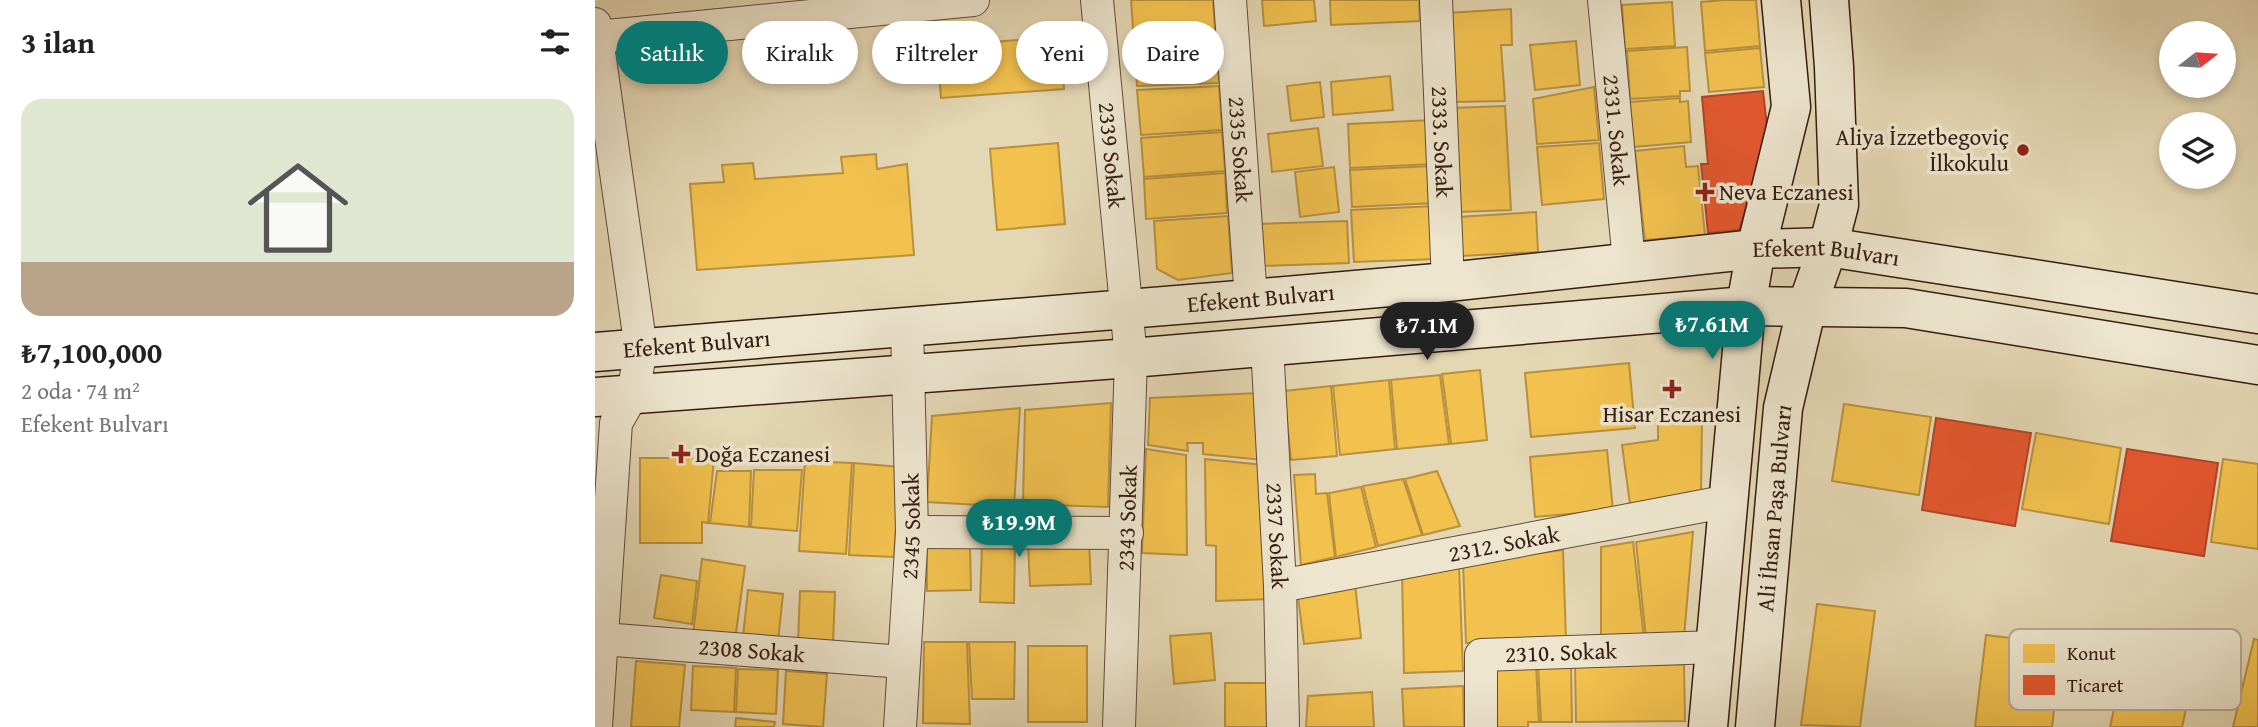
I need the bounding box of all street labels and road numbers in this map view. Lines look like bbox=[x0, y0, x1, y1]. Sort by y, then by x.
street label: 2331. Sokak bbox=[1595, 73, 1639, 188]
street label: 2333. Sokak bbox=[1424, 85, 1461, 199]
street label: 2335 Sokak bbox=[1221, 95, 1261, 204]
street label: 2339 Sokak bbox=[1091, 101, 1134, 210]
street label: Efekent Bulvarı bbox=[1752, 230, 1902, 274]
street label: Efekent Bulvarı bbox=[1186, 275, 1336, 320]
street label: Efekent Bulvarı bbox=[622, 321, 772, 366]
street label: Ali İhsan Paşa Bulvarı bbox=[1748, 400, 1799, 613]
street label: 2343 Sokak bbox=[1108, 464, 1145, 572]
street label: 2345 Sokak bbox=[892, 472, 928, 581]
street label: 2337 Sokak bbox=[1258, 482, 1297, 590]
street label: 2312. Sokak bbox=[1446, 516, 1562, 570]
street label: 2308 Sokak bbox=[697, 629, 806, 670]
street label: 2310. Sokak bbox=[1504, 633, 1618, 670]

